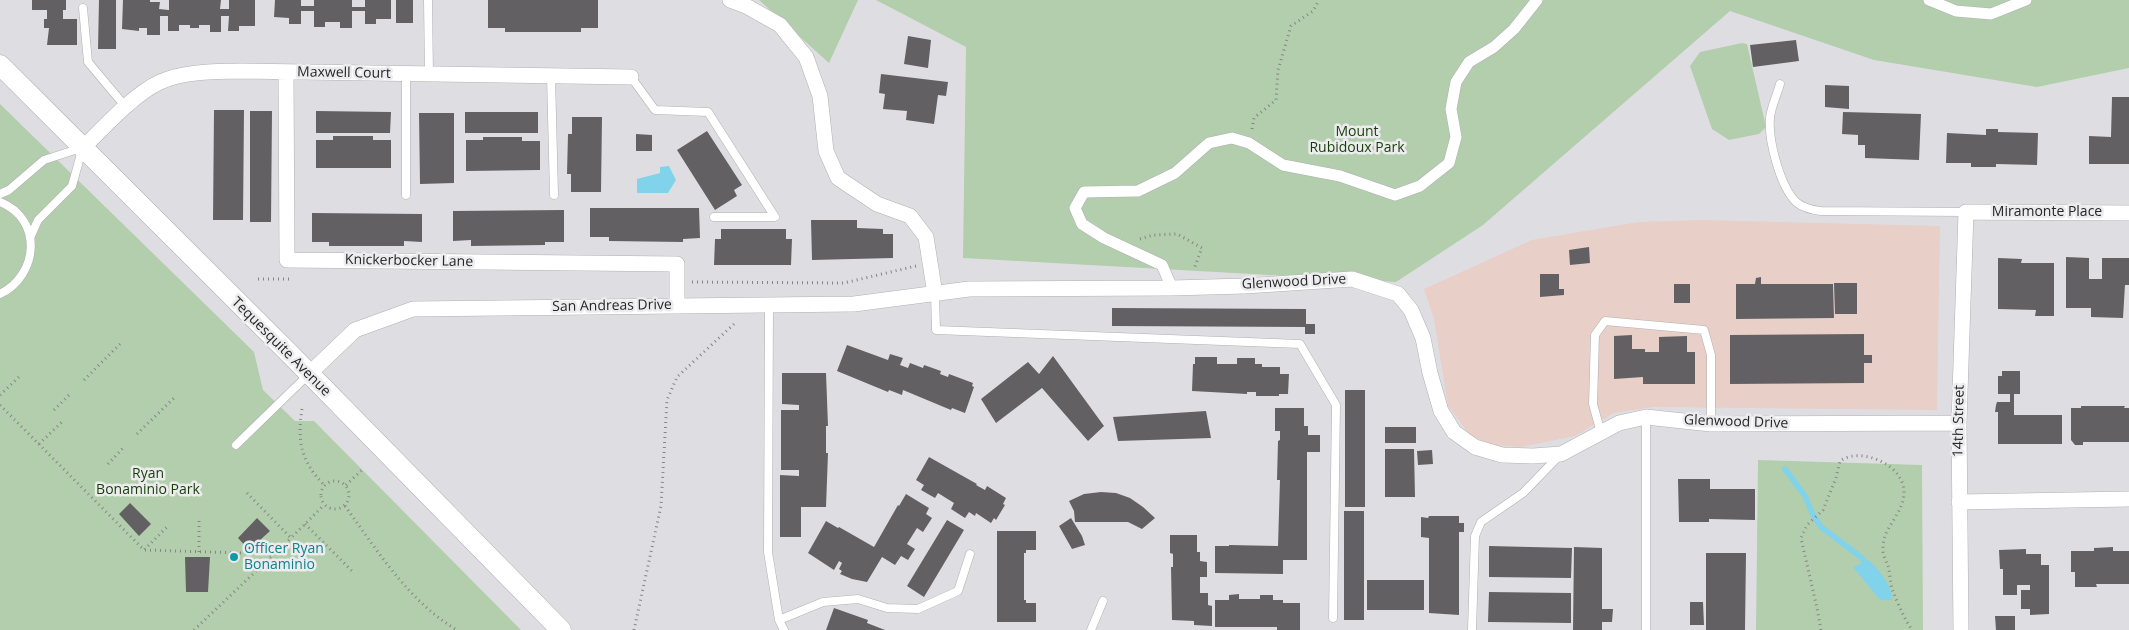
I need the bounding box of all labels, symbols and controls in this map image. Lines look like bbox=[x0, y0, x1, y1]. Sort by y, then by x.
street label: Maxwell Court bbox=[297, 64, 391, 82]
park label: Mount Rubidoux Park bbox=[1309, 124, 1405, 156]
street label: Miramonte Place bbox=[1992, 204, 2102, 220]
street label: Knickerbocker Lane bbox=[345, 251, 473, 271]
street label: Glenwood Drive bbox=[1241, 271, 1347, 293]
street label: Tequesquite Avenue bbox=[228, 294, 334, 400]
street label: San Andreas Drive bbox=[552, 297, 672, 315]
street label: 14th Street bbox=[1950, 385, 1968, 457]
street label: Glenwood Drive bbox=[1684, 412, 1788, 432]
park label: Ryan Bonaminio Park bbox=[96, 466, 200, 498]
place label: Officer Ryan Bonaminio bbox=[244, 541, 324, 574]
marker: Officer Ryan Bonaminio bbox=[228, 551, 240, 563]

